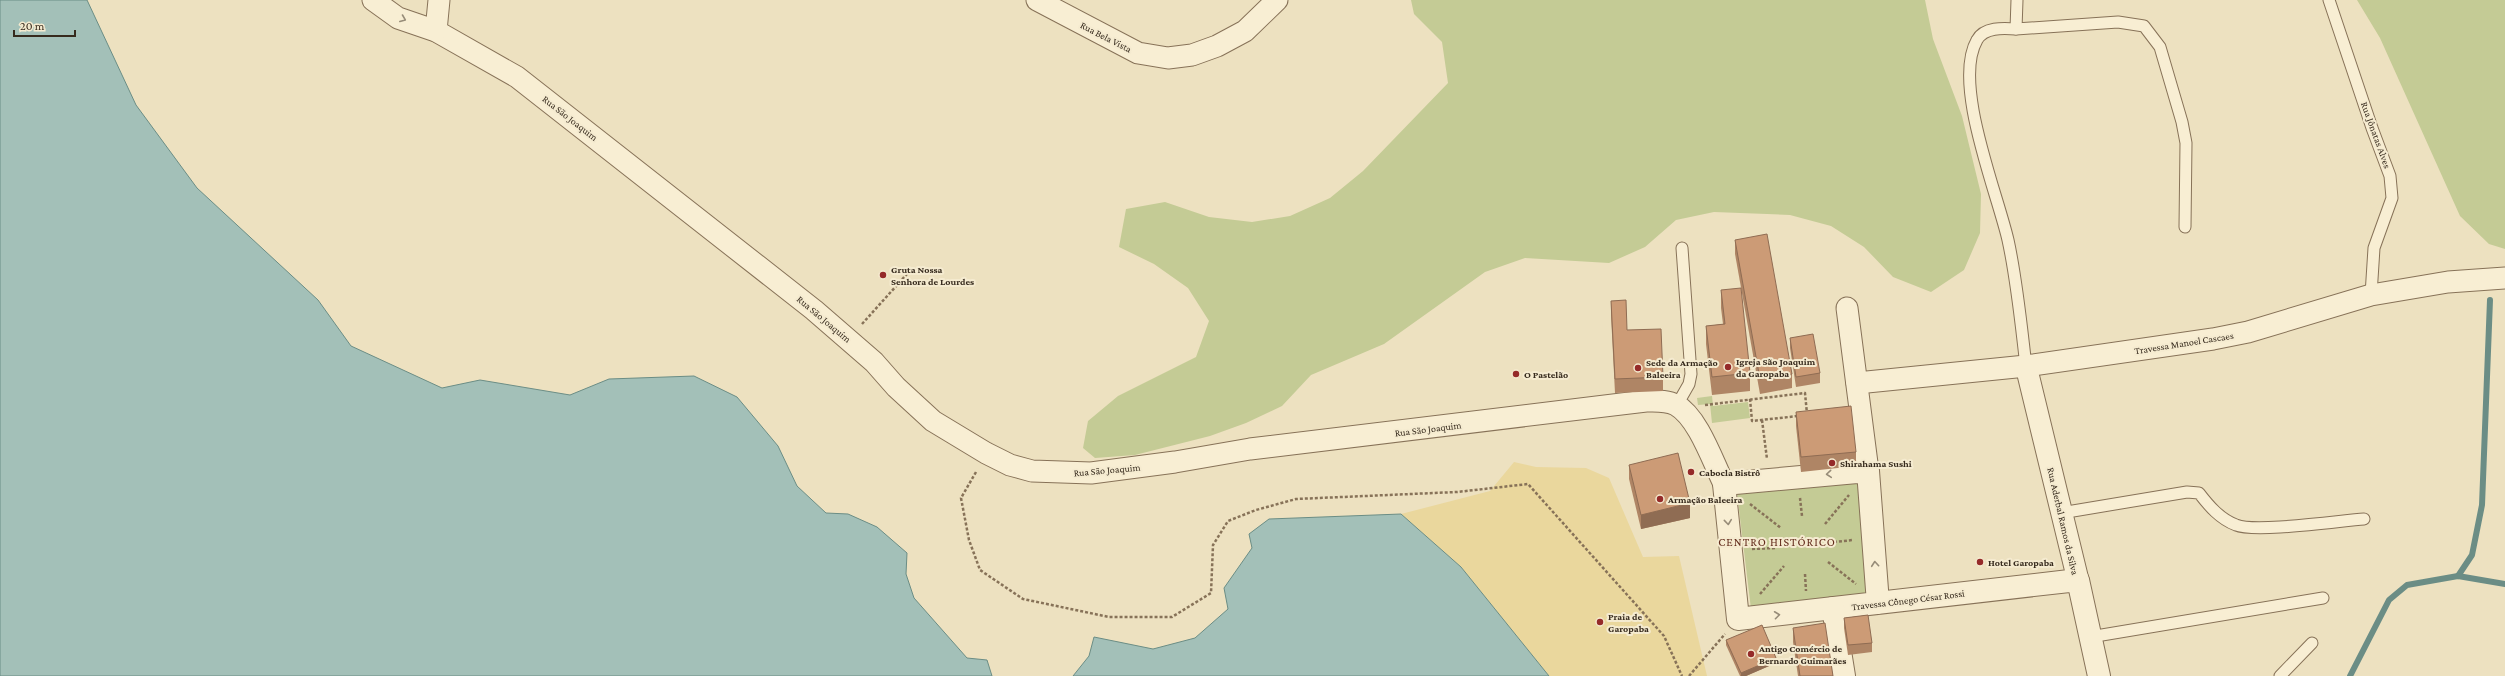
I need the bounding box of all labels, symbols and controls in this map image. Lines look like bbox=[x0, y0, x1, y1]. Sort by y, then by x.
scale bar bbox=[14, 12, 75, 38]
one-way arrow bbox=[398, 14, 406, 22]
text: 20 m bbox=[20, 19, 45, 33]
street label: Rua Bela Vista bbox=[1078, 19, 1134, 55]
street label: Rua São Joaquim bbox=[540, 93, 600, 143]
street label: Rua Jônatas Alves bbox=[2359, 100, 2393, 170]
place label: Gruta Nossa Senhora de Lourdes bbox=[891, 264, 974, 287]
marker: Gruta Nossa Senhora de Lourdes bbox=[878, 270, 888, 280]
street label: Rua São Joaquim bbox=[795, 293, 853, 345]
street label: Travessa Manoel Cascaes bbox=[2134, 330, 2234, 356]
place label: Igreja São Joaquim da Garopaba bbox=[1736, 356, 1816, 379]
place label: Sede da Armação Baleeira bbox=[1646, 357, 1718, 380]
marker: Igreja São Joaquim da Garopaba bbox=[1723, 362, 1733, 372]
marker: Sede da Armação Baleeira bbox=[1633, 363, 1643, 373]
marker: O Pastelão bbox=[1511, 369, 1521, 379]
place label: O Pastelão bbox=[1524, 369, 1568, 380]
street label: Rua São Joaquim bbox=[1394, 419, 1462, 439]
marker: Shirahama Sushi bbox=[1827, 458, 1837, 468]
place label: Shirahama Sushi bbox=[1840, 458, 1912, 469]
street label: Rua São Joaquim bbox=[1073, 462, 1141, 478]
street label: Rua Aderbal Ramos da Silva bbox=[2045, 466, 2081, 576]
marker: Cabocla Bistrô bbox=[1686, 467, 1696, 477]
place label: Cabocla Bistrô bbox=[1699, 467, 1760, 478]
one-way arrow bbox=[1826, 469, 1832, 478]
marker: Armação Baleeira bbox=[1655, 494, 1665, 504]
place label: Armação Baleeira bbox=[1667, 494, 1742, 505]
one-way arrow bbox=[1724, 519, 1733, 525]
district label: CENTRO HISTÓRICO bbox=[1718, 535, 1836, 549]
marker: Hotel Garopaba bbox=[1975, 557, 1985, 567]
place label: Hotel Garopaba bbox=[1988, 557, 2054, 568]
one-way arrow bbox=[1871, 561, 1880, 567]
street label: Travessa Cônego César Rossi bbox=[1851, 588, 1966, 612]
place label: Praia de Garopaba bbox=[1608, 611, 1649, 634]
one-way arrow bbox=[1774, 611, 1780, 620]
marker: Praia de Garopaba bbox=[1595, 617, 1605, 627]
place label: Antigo Comércio de Bernardo Guimarães bbox=[1758, 643, 1846, 666]
marker: Antigo Comércio de Bernardo Guimarães bbox=[1746, 649, 1756, 659]

